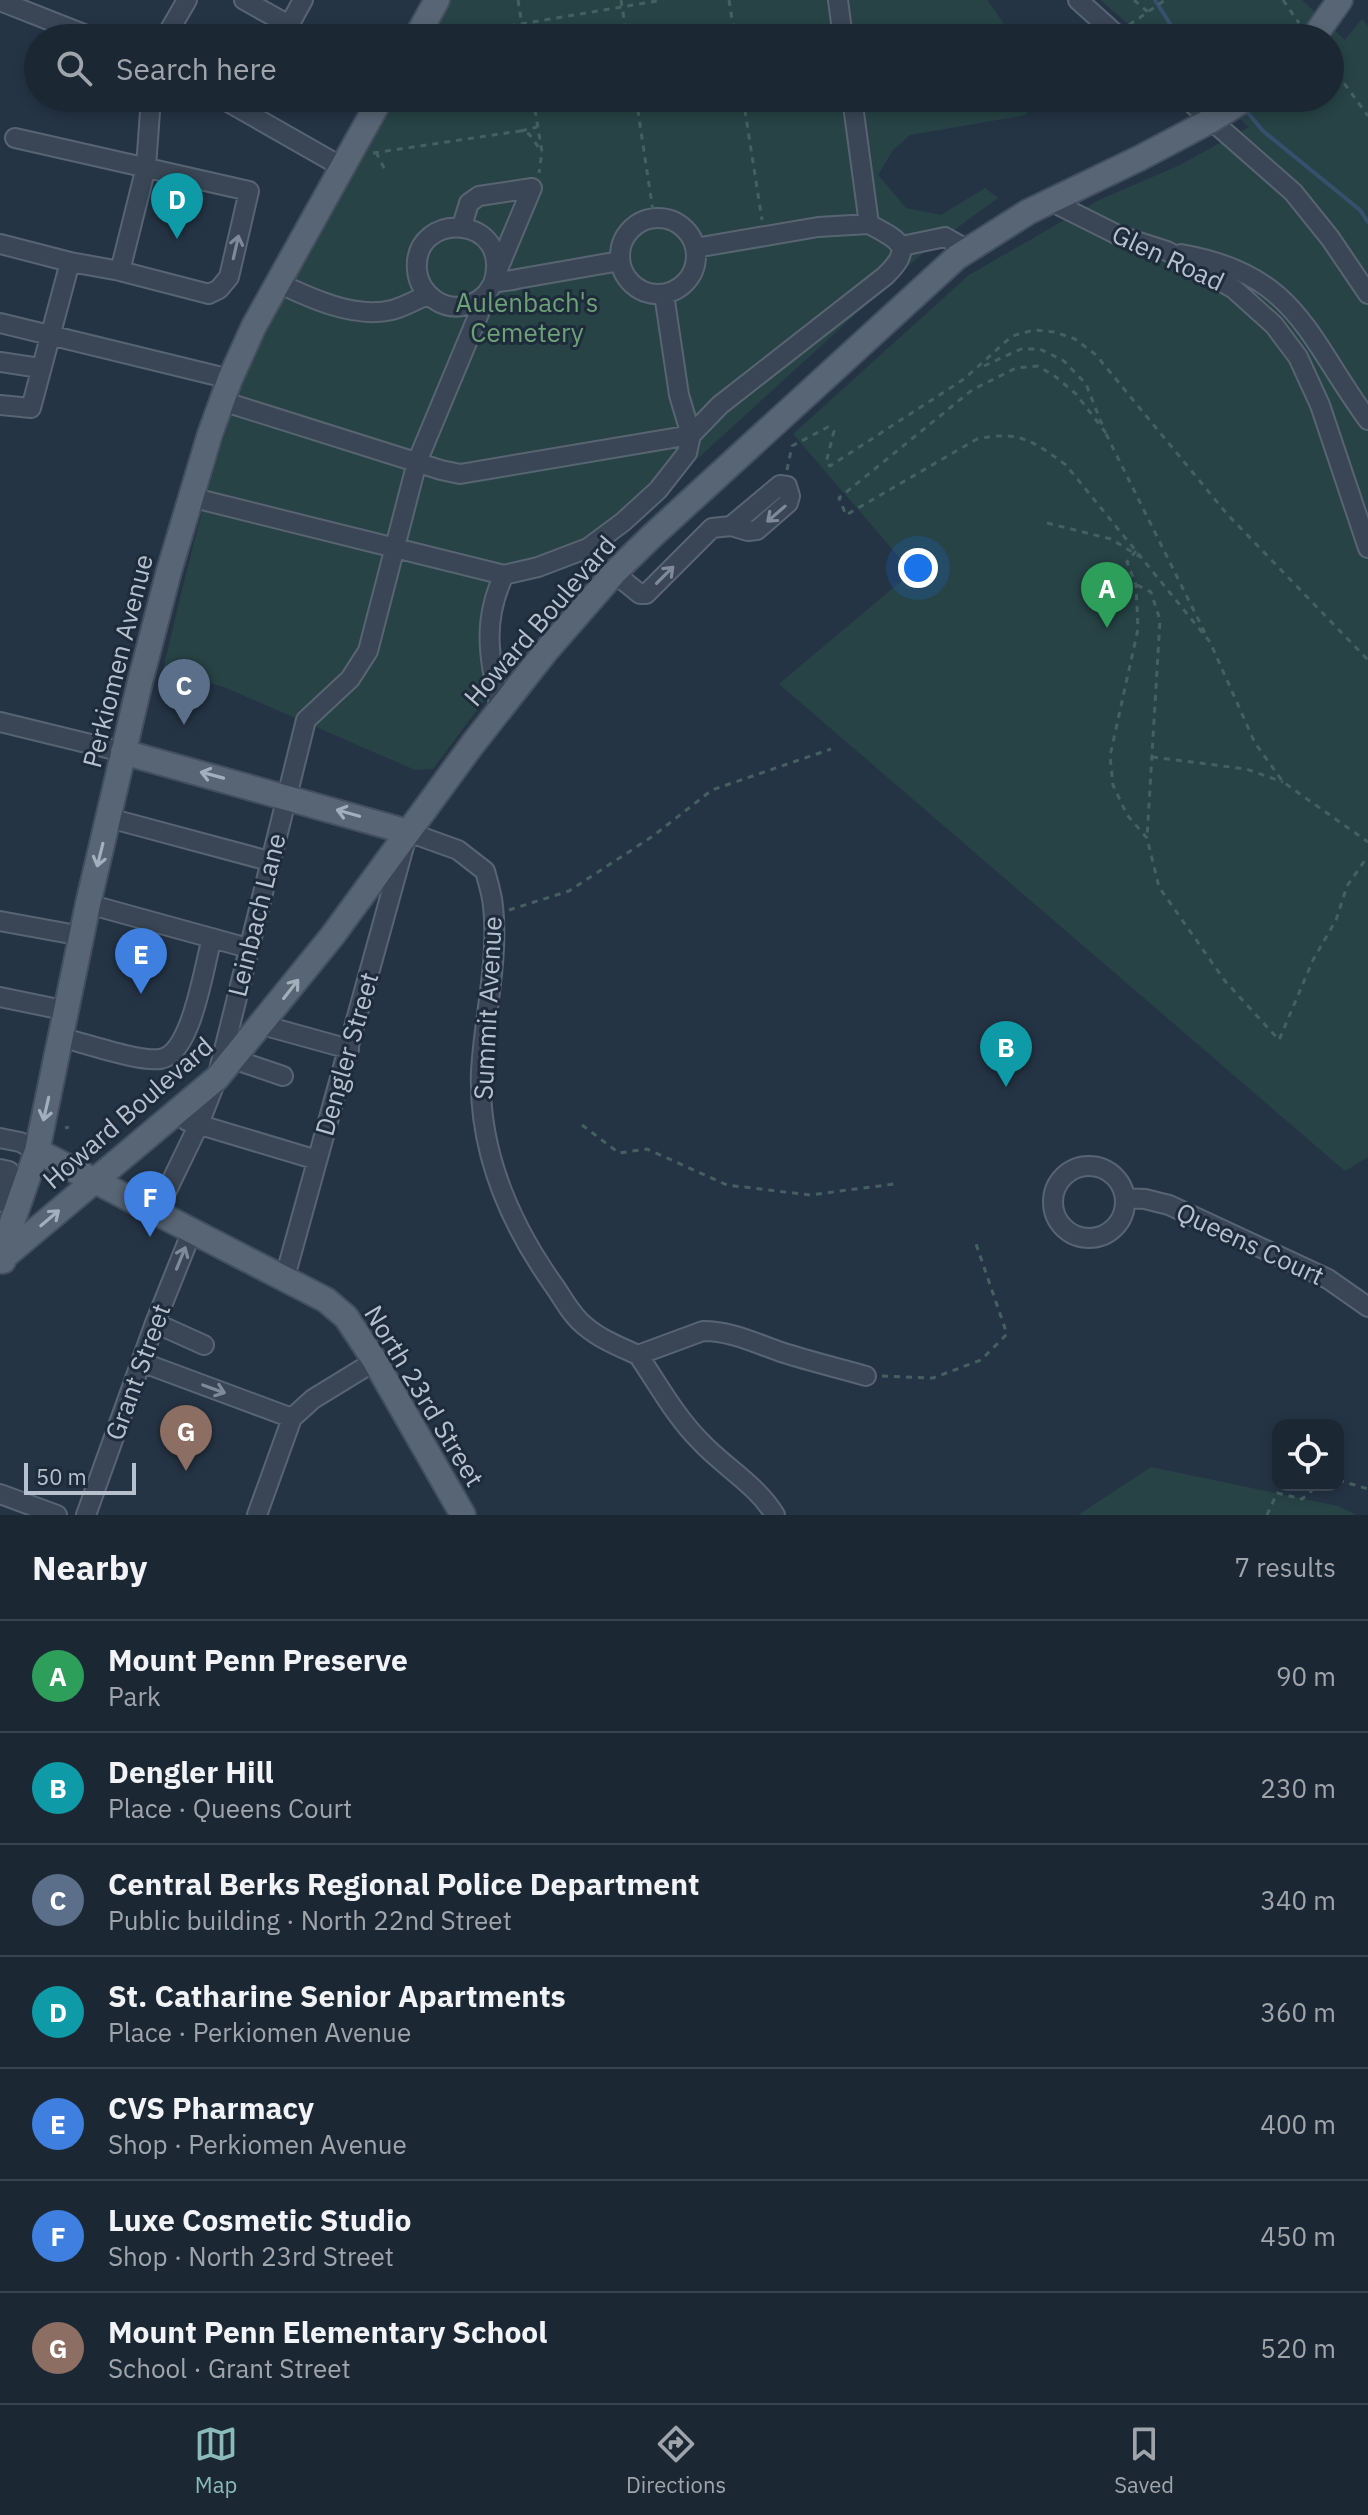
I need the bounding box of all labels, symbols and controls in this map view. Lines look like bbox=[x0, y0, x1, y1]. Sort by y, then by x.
search box bbox=[24, 24, 1344, 112]
icon: search bbox=[52, 46, 96, 90]
text: Search here bbox=[116, 49, 277, 88]
pin: D bbox=[151, 173, 203, 239]
street label: Glen Road bbox=[1107, 216, 1230, 298]
one-way arrow bbox=[229, 235, 244, 261]
park label: Aulenbach's Cemetery bbox=[456, 285, 598, 349]
one-way arrow bbox=[766, 505, 786, 523]
street label: Howard Boulevard bbox=[456, 528, 623, 713]
your location bbox=[898, 548, 938, 588]
street label: Perkiomen Avenue bbox=[74, 551, 160, 771]
pin: A bbox=[1081, 562, 1133, 628]
one-way arrow bbox=[655, 566, 674, 585]
pin: C bbox=[158, 659, 210, 725]
one-way arrow bbox=[199, 767, 225, 782]
one-way arrow bbox=[335, 805, 361, 820]
street label: Leinbach Lane bbox=[219, 830, 293, 1000]
one-way arrow bbox=[92, 842, 107, 867]
street label: Summit Avenue bbox=[465, 915, 509, 1101]
pin: E bbox=[115, 928, 167, 994]
street label: Dengler Street bbox=[306, 968, 386, 1139]
one-way arrow bbox=[282, 979, 299, 1001]
pin: B bbox=[980, 1021, 1032, 1087]
street label: Howard Boulevard bbox=[35, 1029, 220, 1196]
one-way arrow bbox=[38, 1096, 53, 1122]
pin: F bbox=[124, 1171, 176, 1237]
street label: Queens Court bbox=[1171, 1194, 1330, 1292]
one-way arrow bbox=[39, 1209, 60, 1227]
one-way arrow bbox=[175, 1246, 190, 1271]
street label: Grant Street bbox=[97, 1299, 177, 1445]
street label: North 23rd Street bbox=[357, 1299, 492, 1492]
one-way arrow bbox=[202, 1383, 226, 1397]
pin: G bbox=[160, 1405, 212, 1471]
map controls bbox=[1272, 1419, 1344, 1491]
button: locate bbox=[1272, 1419, 1344, 1491]
scale bar bbox=[24, 1459, 136, 1495]
text: 50 m bbox=[36, 1462, 87, 1491]
text: Nearby bbox=[32, 1545, 147, 1589]
text: 7 results bbox=[1234, 1550, 1336, 1584]
text: Mount Penn Preserve bbox=[108, 1640, 408, 1679]
text: A bbox=[49, 1659, 67, 1693]
text: 90 m bbox=[1276, 1659, 1336, 1693]
text: Park bbox=[108, 1679, 161, 1713]
text: Dengler Hill bbox=[108, 1752, 274, 1791]
text: B bbox=[49, 1771, 67, 1805]
text: 230 m bbox=[1260, 1771, 1336, 1805]
text: Place · Queens Court bbox=[108, 1791, 352, 1825]
text: Central Berks Regional Police Department bbox=[108, 1864, 700, 1903]
text: C bbox=[50, 1883, 66, 1917]
text: 340 m bbox=[1260, 1883, 1336, 1917]
text: Public building · North 22nd Street bbox=[108, 1903, 512, 1937]
text: St. Catharine Senior Apartments bbox=[108, 1976, 566, 2015]
text: D bbox=[49, 1995, 67, 2029]
text: 360 m bbox=[1260, 1995, 1336, 2029]
text: Place · Perkiomen Avenue bbox=[108, 2015, 411, 2049]
text: CVS Pharmacy bbox=[108, 2088, 314, 2127]
text: E bbox=[50, 2107, 66, 2141]
text: 400 m bbox=[1260, 2107, 1336, 2141]
text: Shop · Perkiomen Avenue bbox=[108, 2127, 407, 2161]
text: Luxe Cosmetic Studio bbox=[108, 2200, 411, 2239]
text: F bbox=[50, 2219, 66, 2253]
text: 450 m bbox=[1260, 2219, 1336, 2253]
text: Shop · North 23rd Street bbox=[108, 2239, 394, 2273]
text: Mount Penn Elementary School bbox=[108, 2312, 547, 2351]
text: G bbox=[49, 2331, 67, 2365]
text: 520 m bbox=[1260, 2331, 1336, 2365]
text: School · Grant Street bbox=[108, 2351, 351, 2385]
tab: Map bbox=[194, 2422, 238, 2499]
tab: Directions bbox=[626, 2422, 726, 2499]
tab: Saved bbox=[1114, 2422, 1174, 2499]

